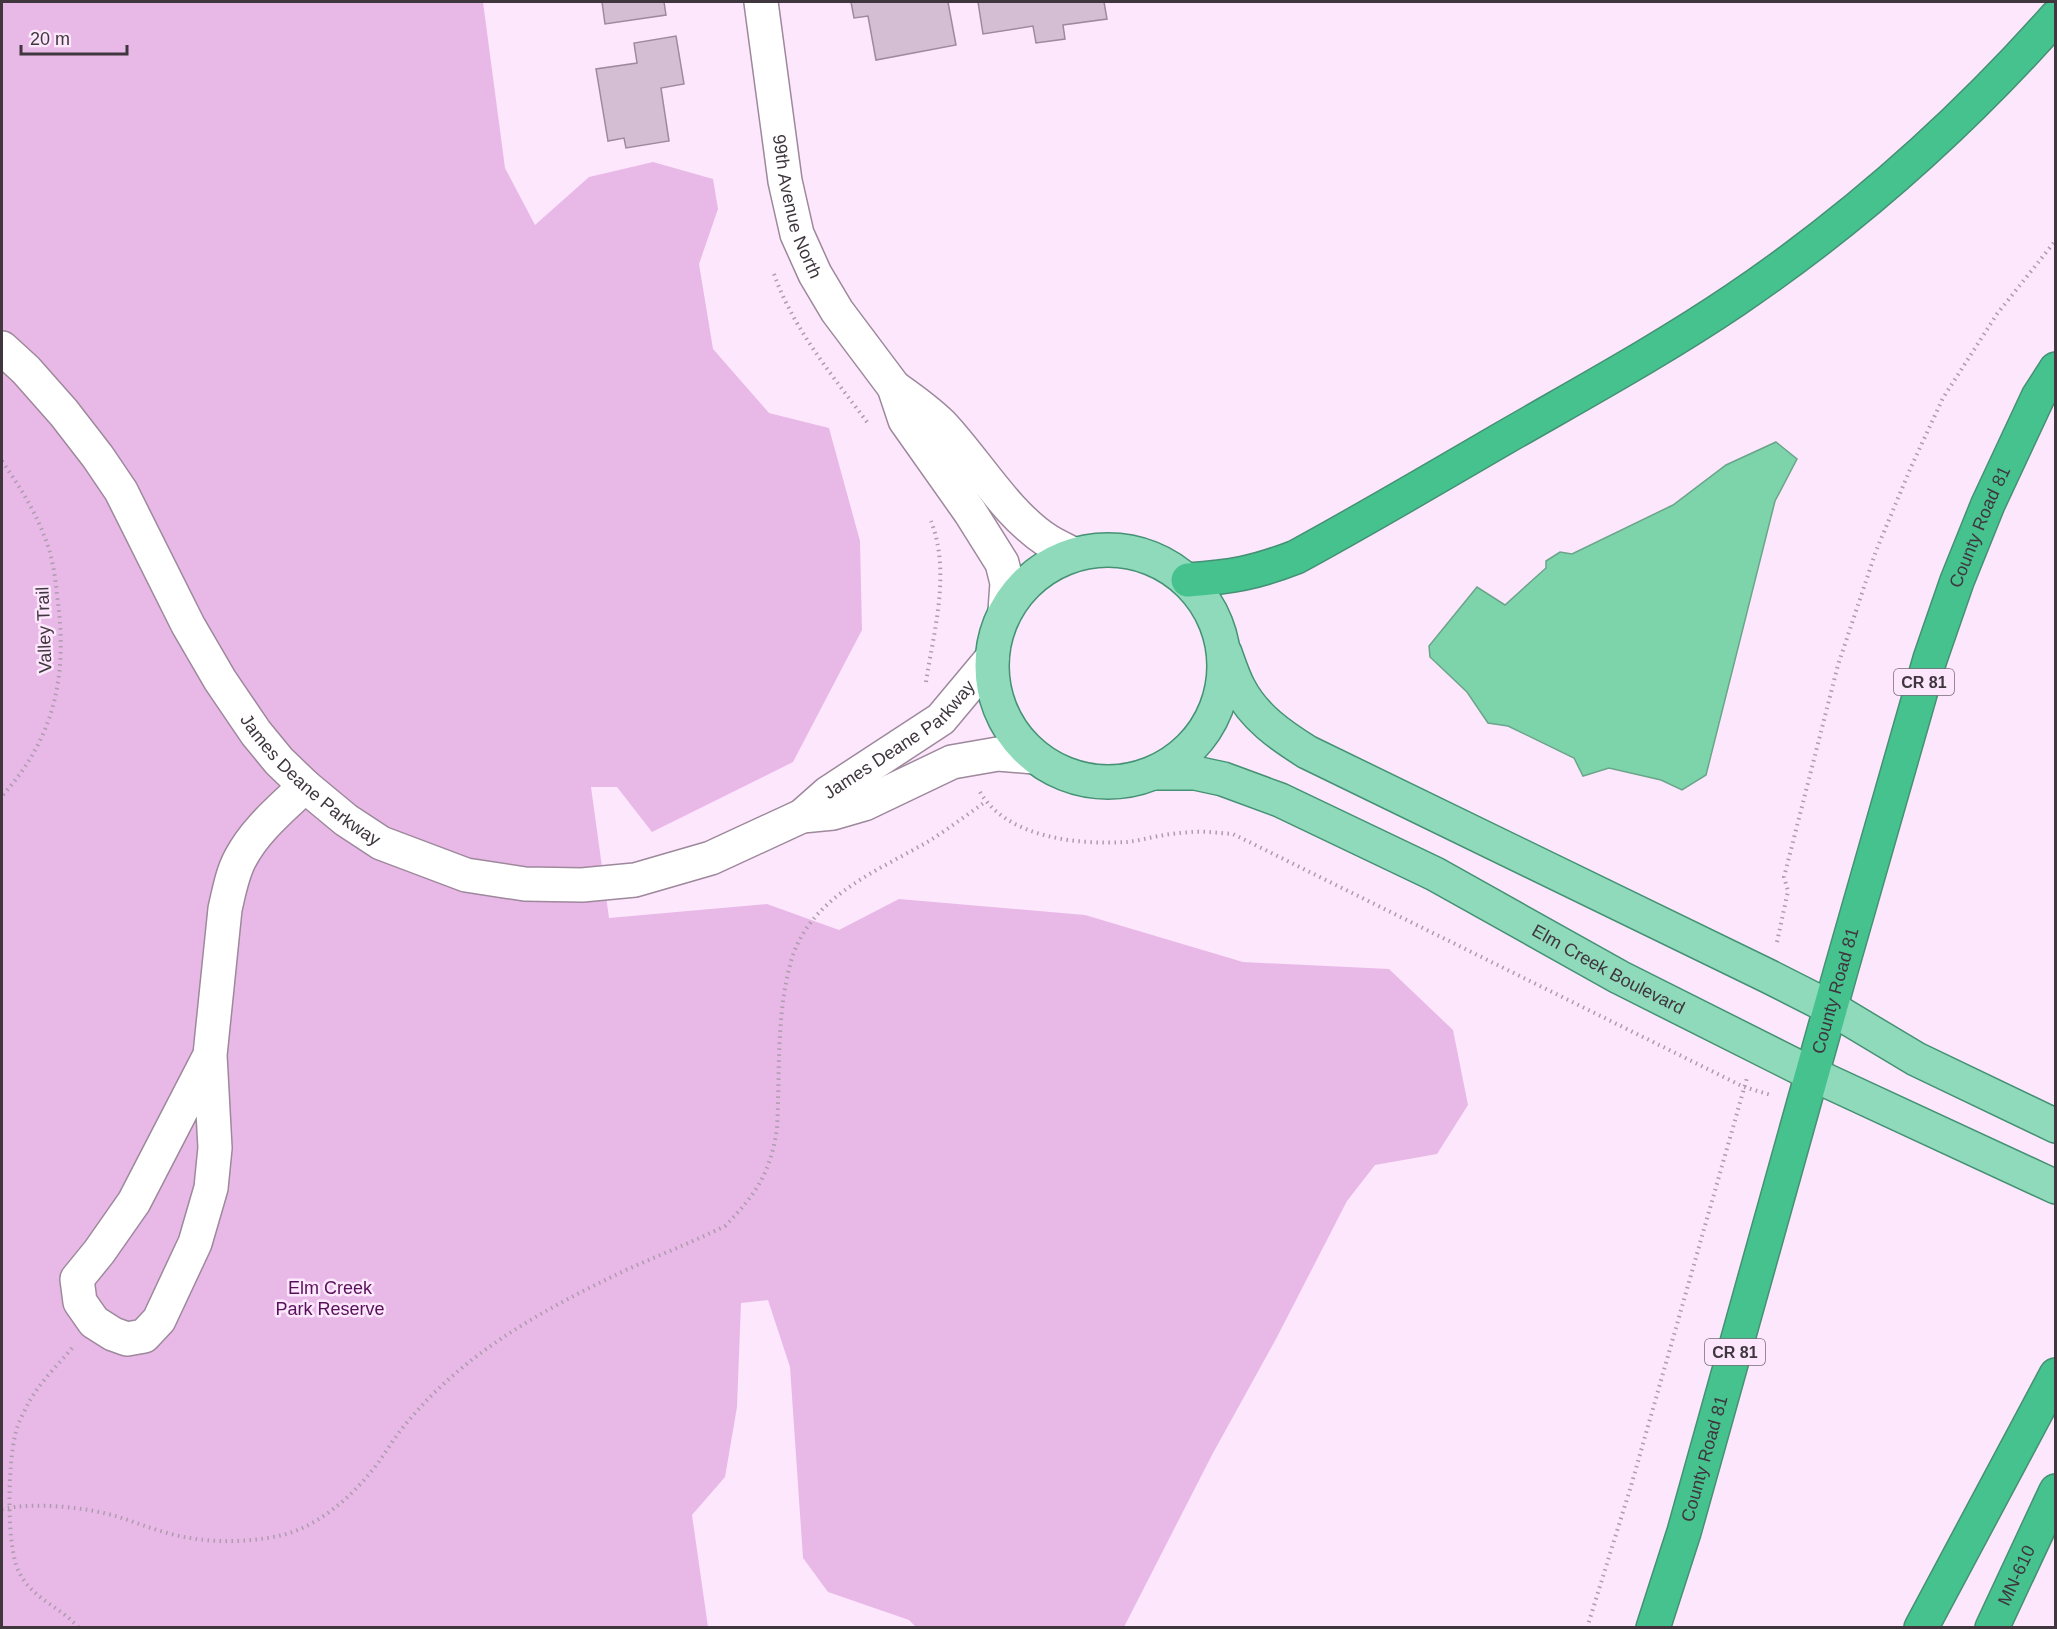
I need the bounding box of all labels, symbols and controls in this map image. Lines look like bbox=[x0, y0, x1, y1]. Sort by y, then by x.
scale bar bbox=[21, 18, 128, 56]
text: 20 m bbox=[30, 29, 70, 49]
street label: 99th Avenue North bbox=[769, 133, 826, 281]
street label: County Road 81 bbox=[1945, 463, 2014, 590]
street label: Valley Trail bbox=[32, 586, 56, 674]
road number: CR 81 bbox=[1894, 669, 1954, 695]
street label: James Deane Parkway bbox=[820, 676, 979, 803]
street label: James Deane Parkway bbox=[236, 710, 384, 850]
street label: Elm Creek Boulevard bbox=[1529, 920, 1688, 1018]
street label: County Road 81 bbox=[1808, 925, 1863, 1056]
park label: Elm Creek Park Reserve bbox=[275, 1278, 385, 1319]
road number: CR 81 bbox=[1705, 1339, 1765, 1365]
street label: County Road 81 bbox=[1677, 1393, 1732, 1524]
street label: MN-610 bbox=[1994, 1542, 2039, 1609]

